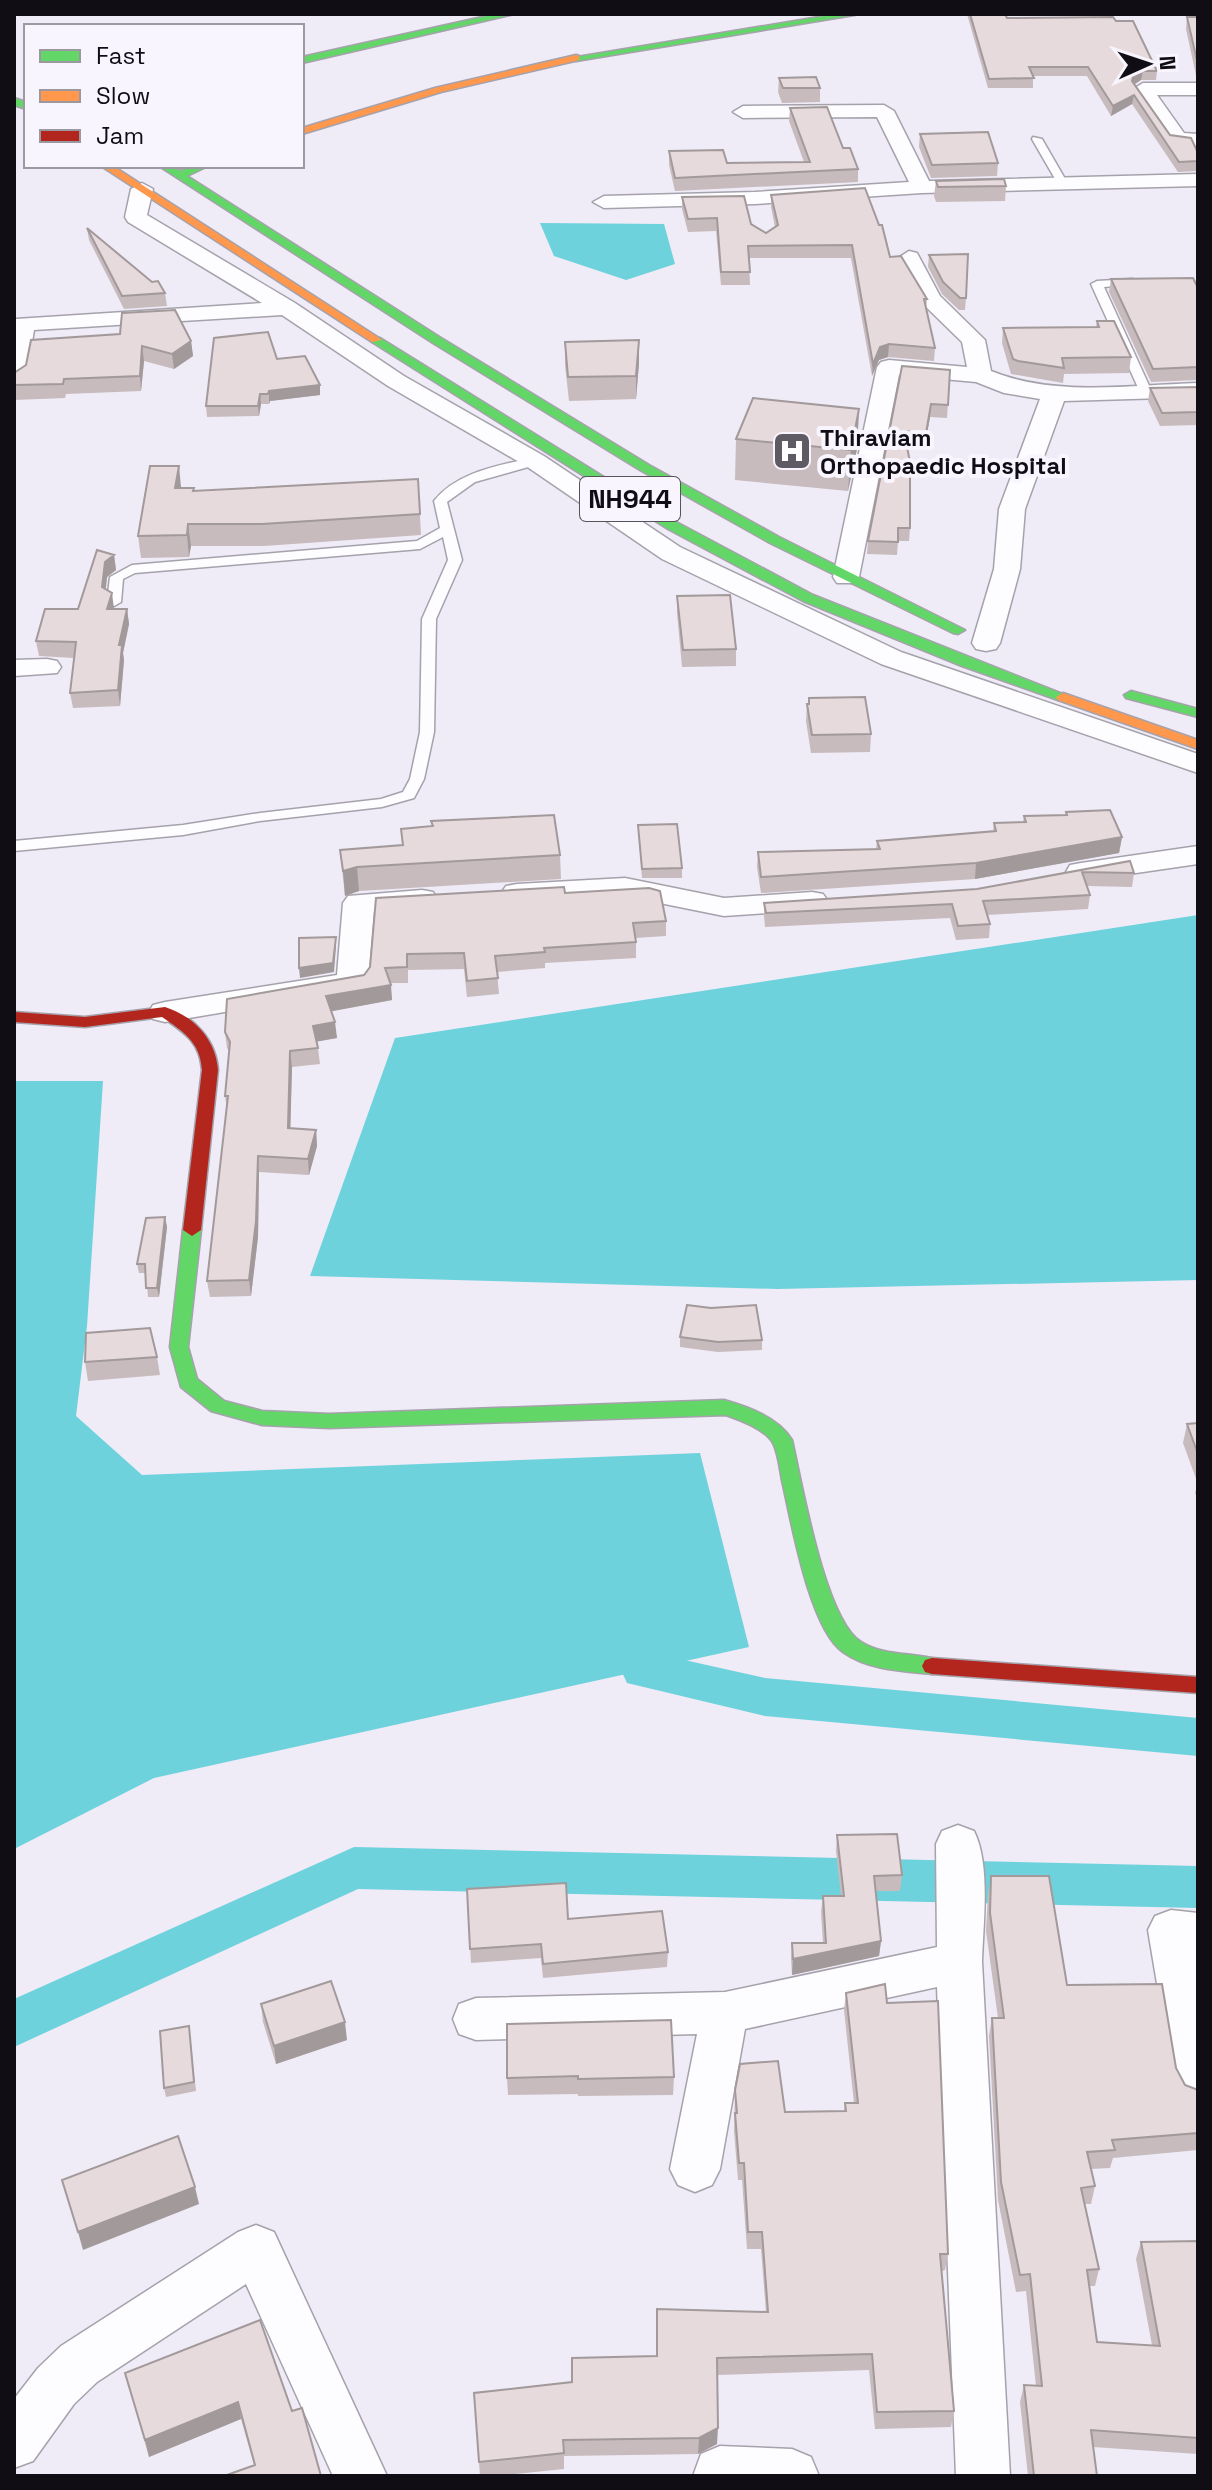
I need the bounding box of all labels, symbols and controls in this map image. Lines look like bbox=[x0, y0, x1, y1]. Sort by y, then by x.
legend bbox=[24, 24, 304, 168]
north arrow bbox=[1108, 24, 1188, 104]
text: Fast bbox=[96, 40, 146, 71]
text: N bbox=[1154, 55, 1182, 71]
text: Slow bbox=[96, 80, 150, 111]
text: Jam bbox=[96, 120, 144, 151]
place label: Thiraviam Orthopaedic Hospital bbox=[820, 422, 1067, 481]
hospital icon: Thiraviam Orthopaedic Hospital bbox=[771, 430, 813, 472]
road number: NH944 bbox=[580, 477, 680, 521]

